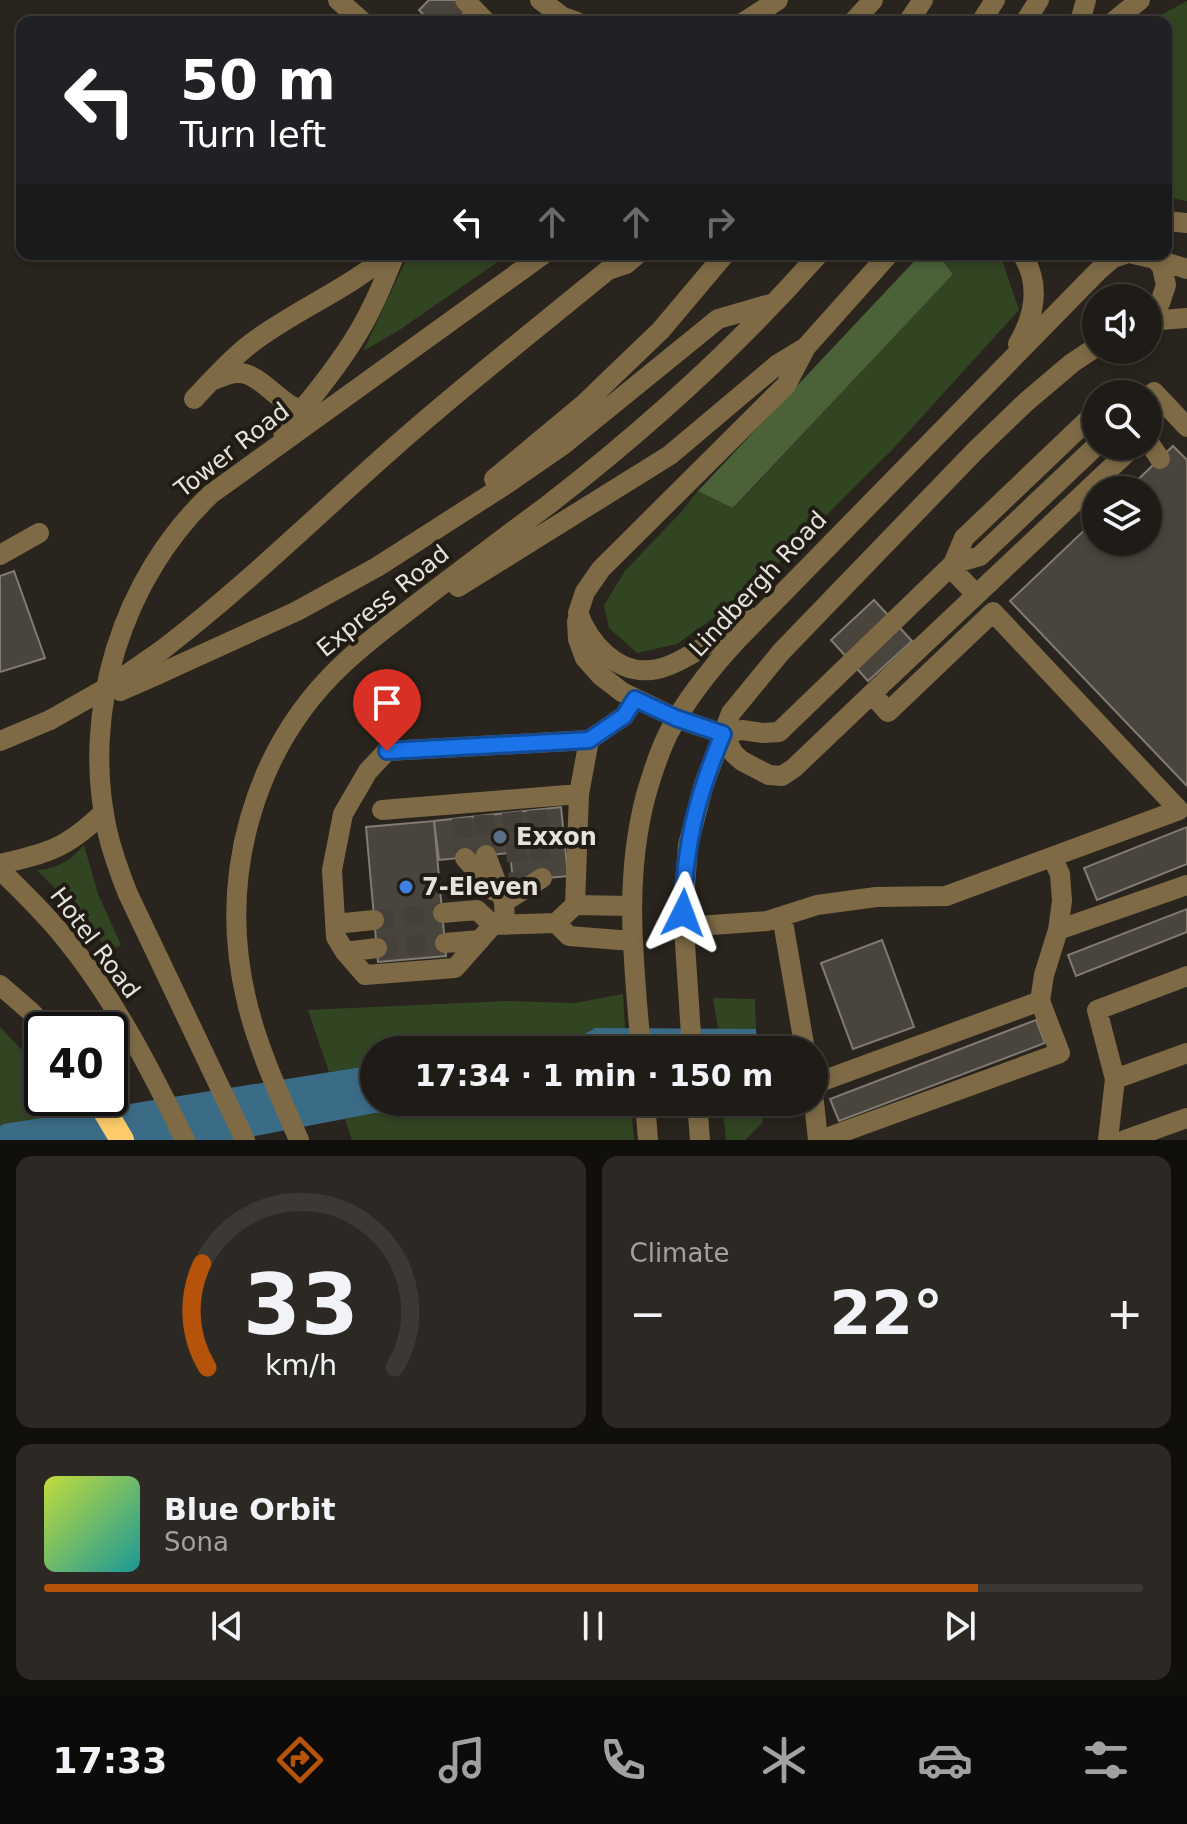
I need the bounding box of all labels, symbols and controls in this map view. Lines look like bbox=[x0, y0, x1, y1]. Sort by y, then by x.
text: 50 m bbox=[180, 47, 336, 112]
icon: left bbox=[48, 48, 152, 152]
text: Turn left bbox=[180, 114, 326, 155]
icon: left bbox=[446, 200, 490, 244]
icon: ahead bbox=[530, 200, 574, 244]
icon: ahead bbox=[614, 200, 658, 244]
icon: right bbox=[698, 200, 742, 244]
map controls bbox=[1082, 284, 1162, 556]
button: sound bbox=[1082, 284, 1162, 364]
button: search bbox=[1082, 380, 1162, 460]
street label: Tower Road bbox=[168, 397, 295, 504]
button: layers bbox=[1082, 476, 1162, 556]
street label: Lindbergh Road bbox=[684, 506, 832, 662]
street label: Express Road bbox=[311, 539, 455, 663]
pin bbox=[353, 669, 421, 751]
icon: arrive bbox=[365, 681, 409, 725]
place label: Exxon bbox=[516, 823, 597, 851]
marker: Exxon bbox=[491, 828, 509, 846]
position arrow bbox=[641, 871, 725, 955]
place label: 7-Eleven bbox=[422, 873, 539, 901]
marker: 7-Eleven bbox=[397, 878, 415, 896]
street label: Hotel Road bbox=[44, 882, 146, 1004]
speed limit sign: 40 bbox=[24, 1012, 128, 1116]
text: 17:34 · 1 min · 150 m bbox=[415, 1058, 773, 1093]
text: Climate bbox=[630, 1238, 730, 1268]
text: 33 bbox=[243, 1257, 359, 1354]
text: 22° bbox=[830, 1278, 943, 1348]
text: − bbox=[630, 1288, 666, 1339]
text: + bbox=[1106, 1288, 1143, 1339]
text: km/h bbox=[265, 1348, 337, 1382]
text: Blue Orbit bbox=[164, 1492, 336, 1527]
text: Sona bbox=[164, 1527, 229, 1557]
icon: previous bbox=[205, 1604, 249, 1648]
icon: pause bbox=[571, 1604, 615, 1648]
icon: next bbox=[938, 1604, 982, 1648]
icon: directions bbox=[272, 1732, 328, 1788]
icon: music bbox=[434, 1732, 490, 1788]
icon: phone bbox=[595, 1732, 651, 1788]
icon: climate bbox=[756, 1732, 812, 1788]
icon: car bbox=[917, 1732, 973, 1788]
icon: filters bbox=[1078, 1732, 1134, 1788]
text: 17:33 bbox=[53, 1740, 167, 1781]

